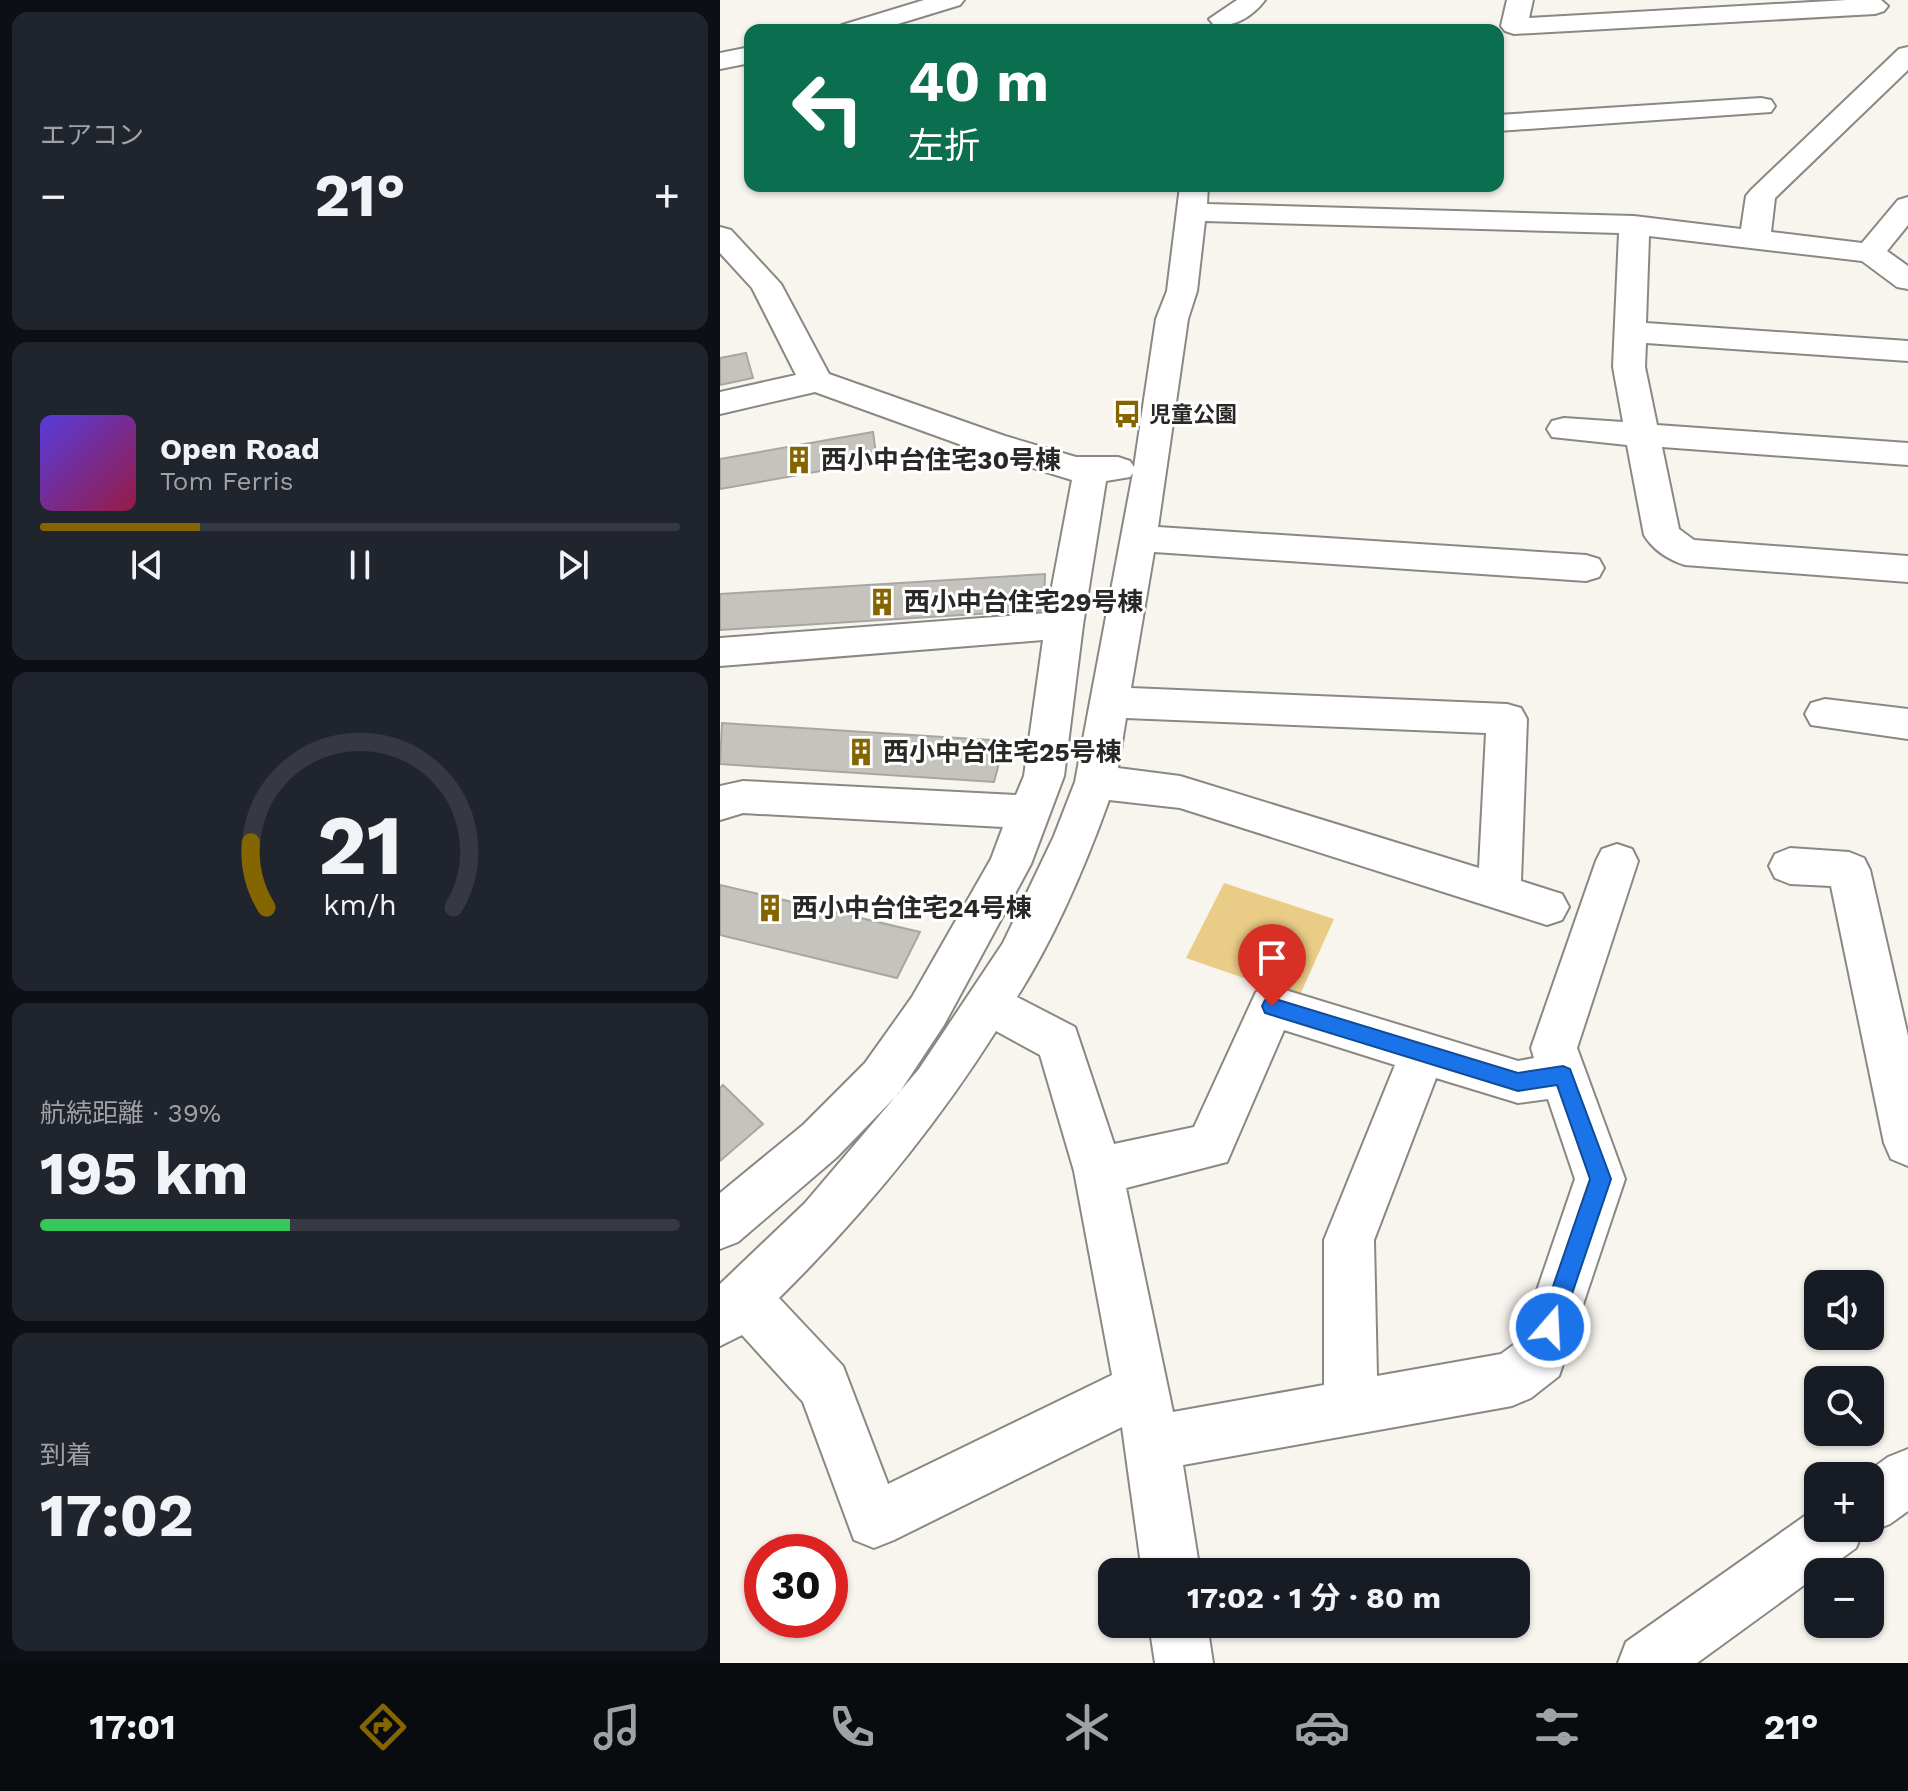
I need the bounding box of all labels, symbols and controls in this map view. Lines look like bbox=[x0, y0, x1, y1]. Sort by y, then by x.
text: 40 m bbox=[908, 49, 1049, 115]
icon: left bbox=[776, 56, 880, 160]
text: エアコン bbox=[40, 120, 144, 150]
text: 左折 bbox=[908, 125, 980, 167]
text: 21° bbox=[314, 160, 406, 231]
text: − bbox=[40, 170, 67, 222]
text: + bbox=[653, 170, 680, 222]
bus stop icon: 児童公園 bbox=[1112, 399, 1142, 429]
place label: 児童公園 bbox=[1149, 402, 1237, 427]
text: Open Road bbox=[160, 431, 320, 466]
building icon: 西小中台住宅30号棟 bbox=[784, 445, 814, 475]
place label: 西小中台住宅30号棟 bbox=[821, 445, 1061, 475]
text: Tom Ferris bbox=[160, 466, 293, 496]
icon: previous bbox=[125, 543, 169, 587]
icon: pause bbox=[338, 543, 382, 587]
icon: next bbox=[551, 543, 595, 587]
building icon: 西小中台住宅29号棟 bbox=[867, 587, 897, 617]
place label: 西小中台住宅29号棟 bbox=[904, 587, 1144, 617]
building icon: 西小中台住宅25号棟 bbox=[846, 737, 876, 767]
place label: 西小中台住宅25号棟 bbox=[883, 737, 1122, 767]
text: 21 bbox=[317, 796, 403, 893]
text: km/h bbox=[323, 888, 397, 922]
building icon: 西小中台住宅24号棟 bbox=[755, 893, 785, 923]
place label: 西小中台住宅24号棟 bbox=[792, 893, 1032, 923]
pin bbox=[1238, 924, 1306, 1006]
icon: arrive bbox=[1250, 936, 1294, 980]
text: 航続距離 · 39% bbox=[40, 1098, 221, 1128]
text: 195 km bbox=[40, 1138, 248, 1209]
map controls bbox=[1804, 1270, 1884, 1638]
button: sound bbox=[1804, 1270, 1884, 1350]
position arrow bbox=[1508, 1285, 1592, 1369]
button: search bbox=[1804, 1366, 1884, 1446]
text: 到着 bbox=[40, 1440, 92, 1470]
button: + bbox=[1804, 1462, 1884, 1542]
text: 17:02 bbox=[40, 1480, 194, 1551]
speed limit sign: 30 bbox=[744, 1534, 848, 1638]
button: − bbox=[1804, 1558, 1884, 1638]
text: 17:02 · 1 分 · 80 m bbox=[1187, 1580, 1441, 1615]
icon: directions bbox=[355, 1699, 411, 1755]
icon: music bbox=[589, 1699, 645, 1755]
icon: phone bbox=[824, 1699, 880, 1755]
icon: climate bbox=[1059, 1699, 1115, 1755]
icon: car bbox=[1294, 1699, 1350, 1755]
icon: filters bbox=[1529, 1699, 1585, 1755]
text: 17:01 bbox=[89, 1706, 176, 1748]
text: 21° bbox=[1764, 1706, 1819, 1748]

